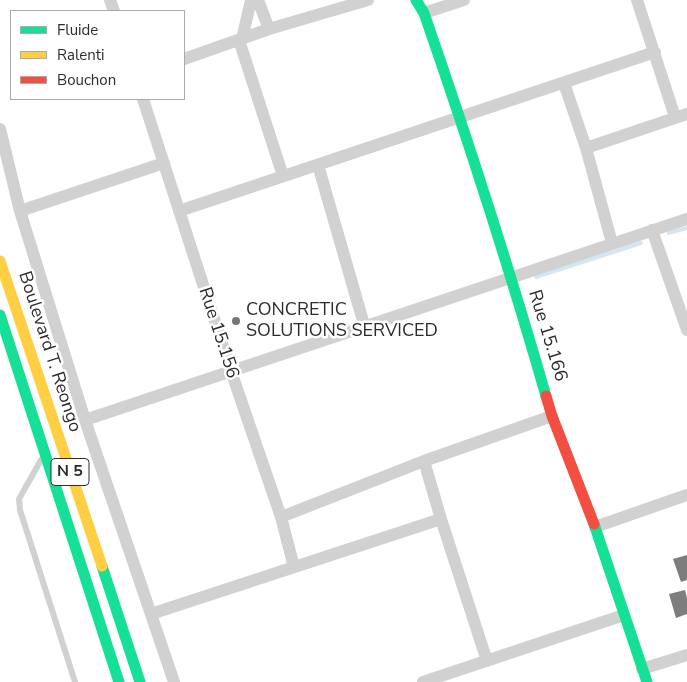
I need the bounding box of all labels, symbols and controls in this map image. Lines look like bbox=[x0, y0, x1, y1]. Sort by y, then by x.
legend bbox=[10, 10, 185, 100]
text: Fluide bbox=[57, 20, 98, 40]
text: Ralenti bbox=[57, 45, 105, 65]
text: Bouchon bbox=[57, 70, 116, 90]
street label: Boulevard T. Reongo bbox=[13, 269, 85, 435]
street label: Rue 15.156 bbox=[193, 285, 243, 381]
street label: Rue 15.166 bbox=[523, 288, 571, 384]
place label: CONCRETIC SOLUTIONS SERVICED bbox=[246, 300, 438, 342]
marker: CONCRETIC SOLUTIONS SERVICED bbox=[230, 315, 242, 327]
road number: N 5 bbox=[51, 458, 89, 486]

